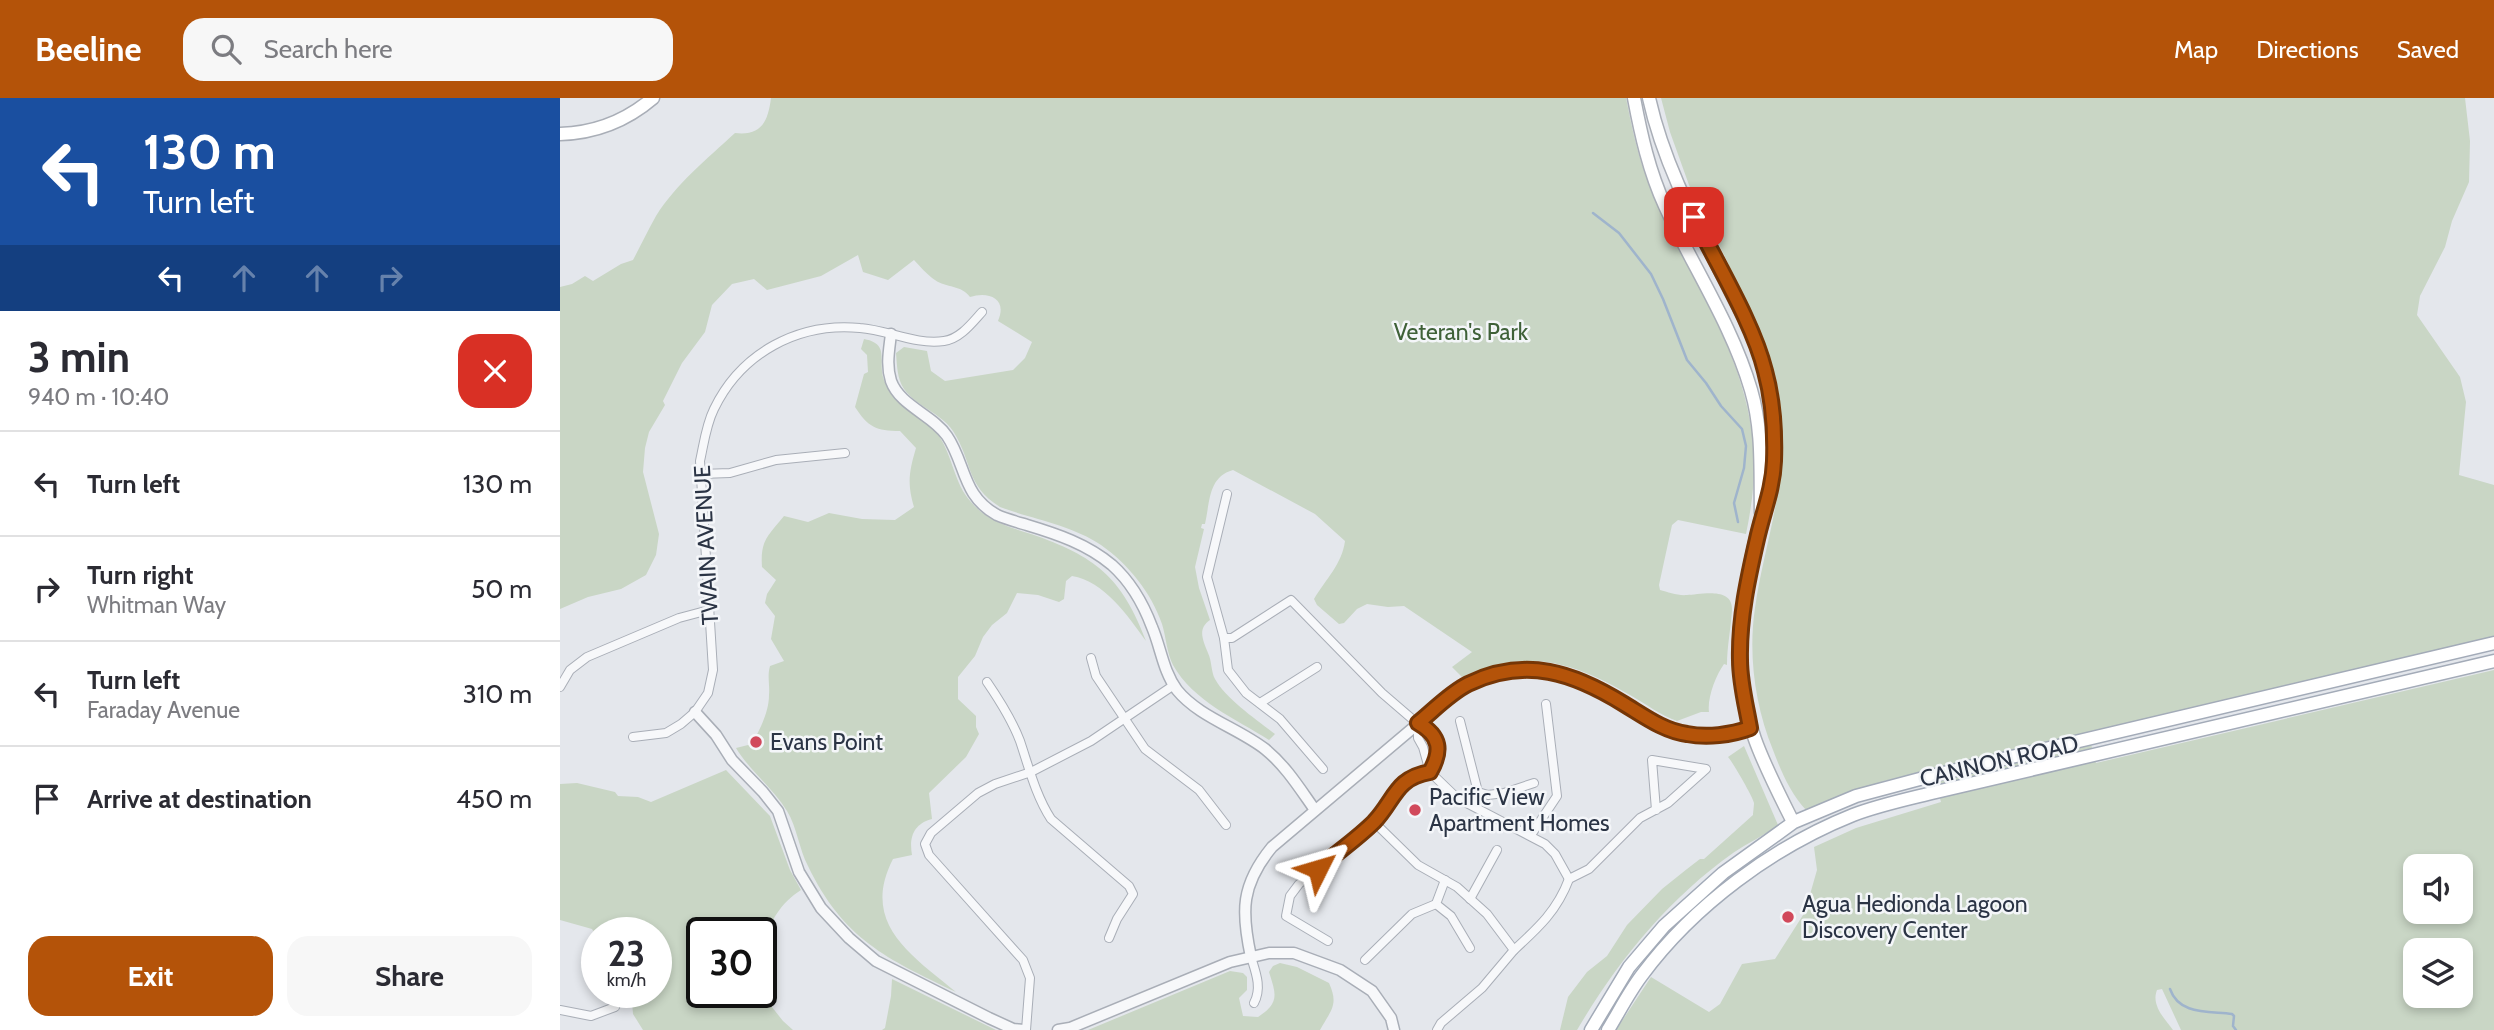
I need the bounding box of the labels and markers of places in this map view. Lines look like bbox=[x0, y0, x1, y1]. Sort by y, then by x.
pin bbox=[1664, 187, 1724, 247]
place label: Evans Point bbox=[770, 728, 883, 756]
marker: Evans Point bbox=[748, 734, 764, 750]
place label: Pacific View Apartment Homes bbox=[1429, 783, 1610, 837]
marker: Pacific View Apartment Homes bbox=[1407, 802, 1423, 818]
place label: Agua Hedionda Lagoon Discovery Center bbox=[1802, 890, 2028, 944]
marker: Agua Hedionda Lagoon Discovery Center bbox=[1780, 909, 1796, 925]

